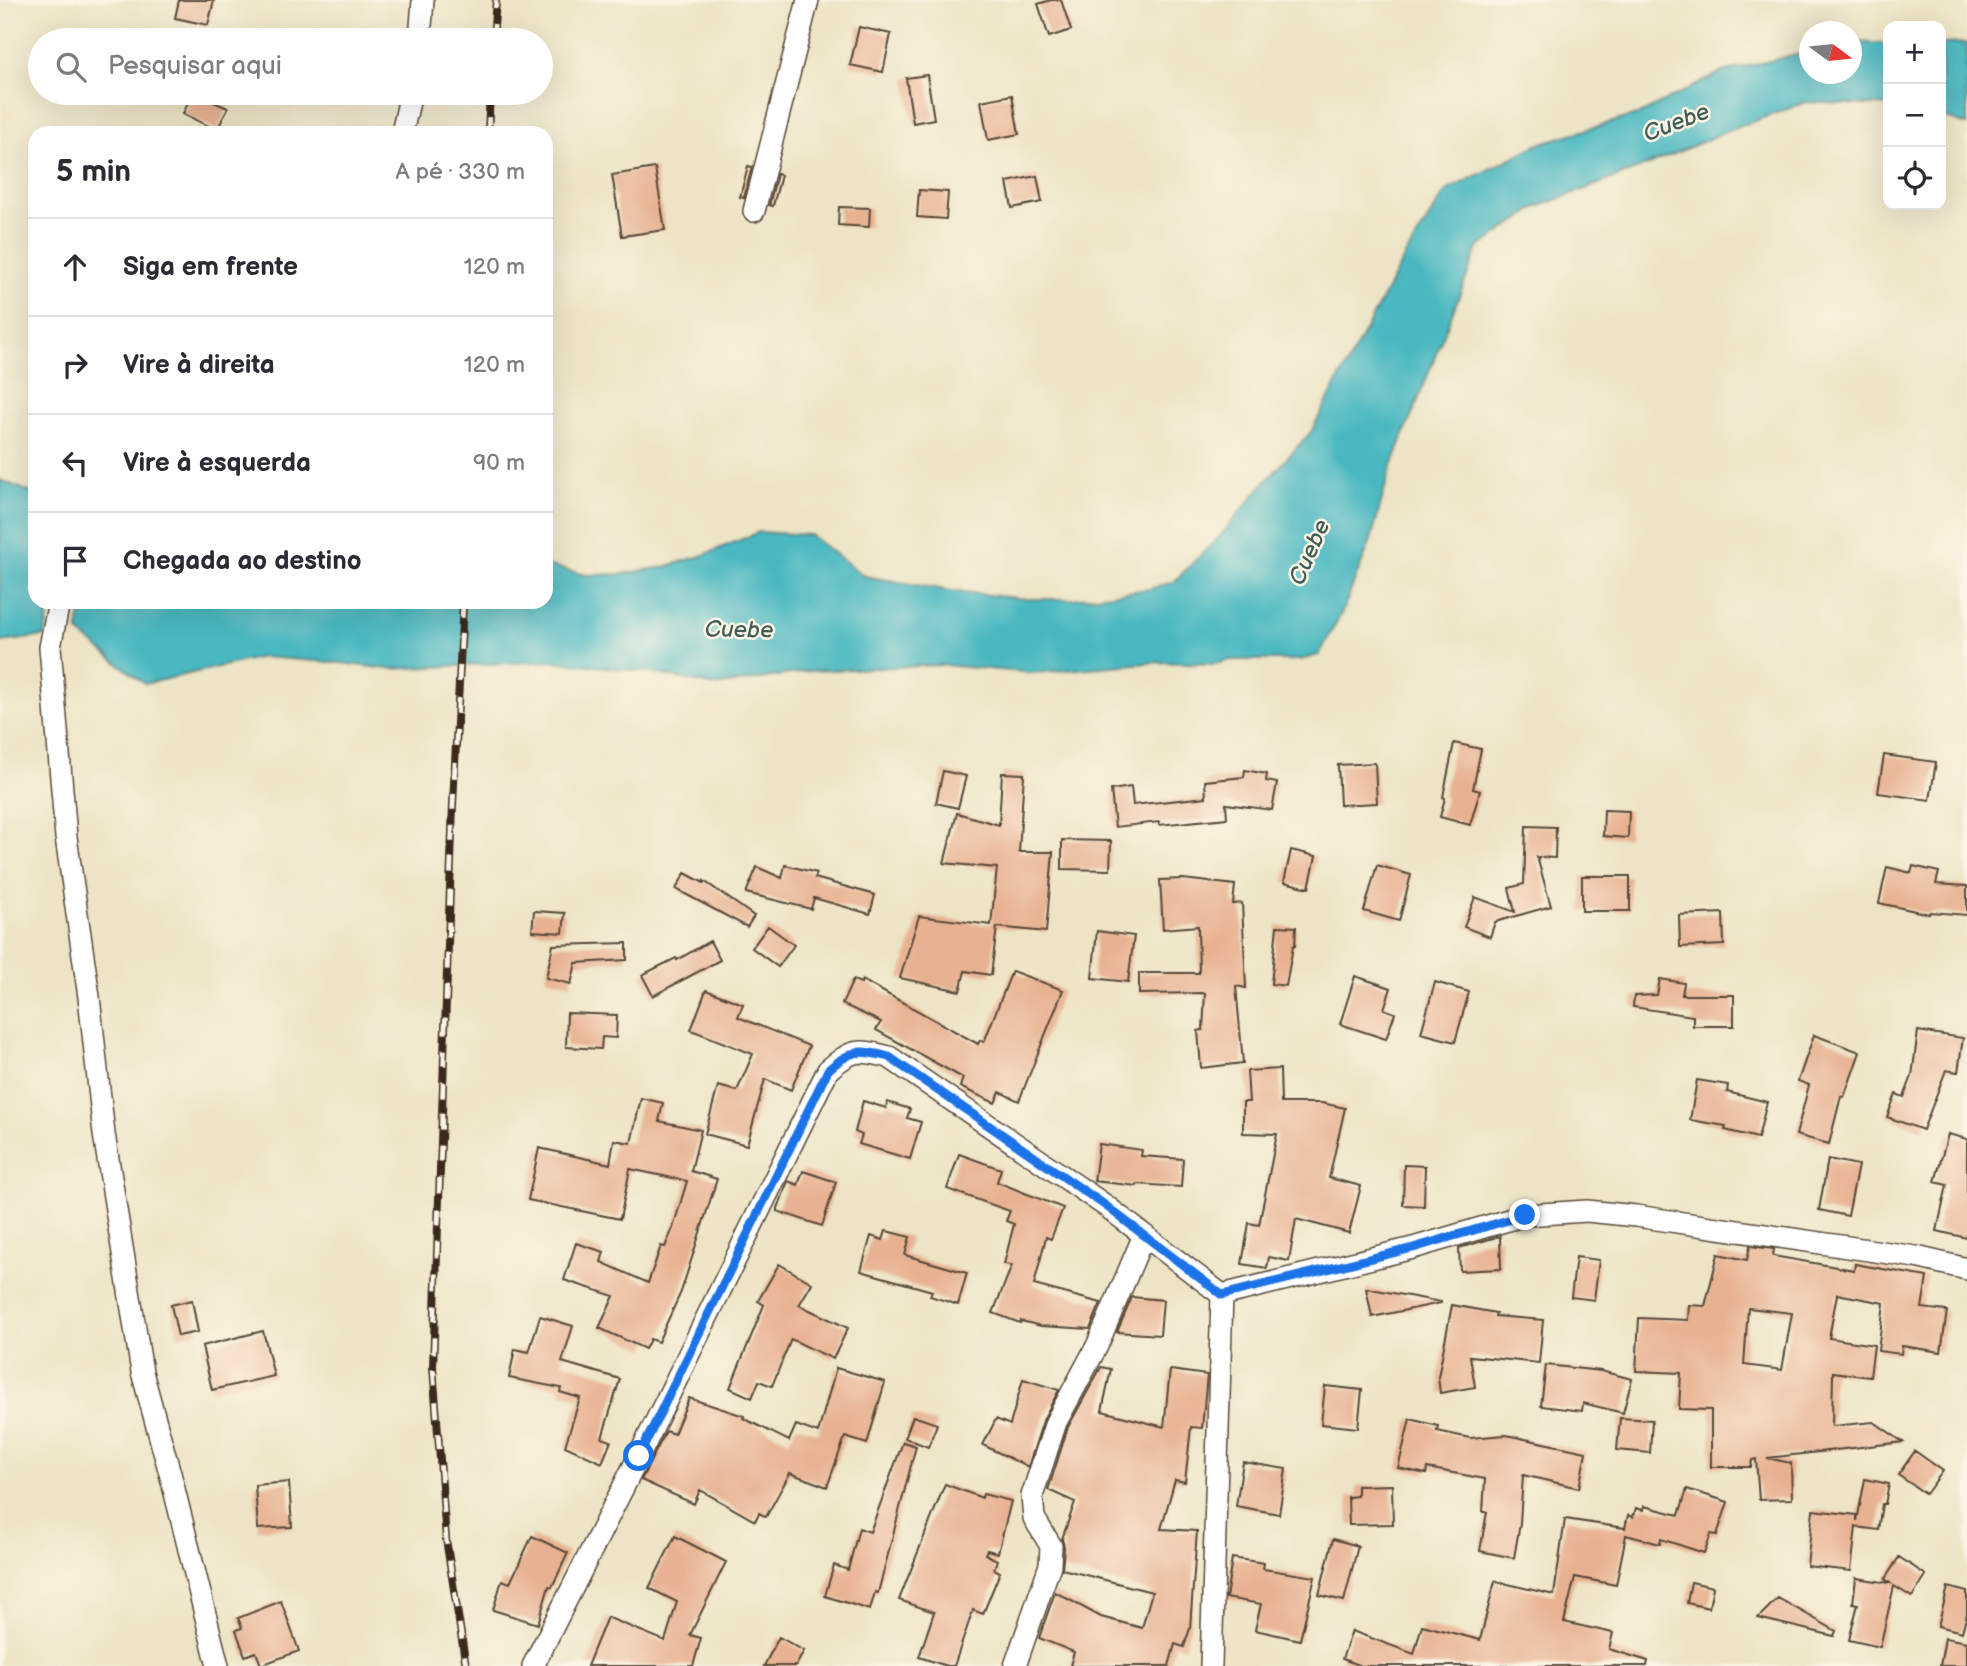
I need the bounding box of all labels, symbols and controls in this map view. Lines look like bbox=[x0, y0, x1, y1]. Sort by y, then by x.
north arrow bbox=[1799, 21, 1862, 84]
map controls bbox=[1883, 21, 1946, 210]
button: + bbox=[1883, 21, 1946, 84]
search box bbox=[28, 28, 553, 105]
icon: search bbox=[52, 48, 90, 86]
text: Pesquisar aqui bbox=[108, 51, 282, 82]
button: − bbox=[1883, 84, 1946, 147]
water label: Cuebe bbox=[1639, 98, 1714, 148]
button: locate bbox=[1883, 147, 1946, 210]
text: 5 min bbox=[56, 154, 131, 190]
text: A pé · 330 m bbox=[396, 158, 525, 186]
icon: ahead bbox=[56, 248, 94, 286]
text: Siga em frente bbox=[123, 252, 298, 283]
text: 120 m bbox=[464, 253, 525, 281]
icon: right bbox=[56, 346, 94, 384]
text: Vire à direita bbox=[123, 350, 275, 381]
text: 120 m bbox=[464, 351, 525, 379]
icon: left bbox=[56, 444, 94, 482]
text: Vire à esquerda bbox=[123, 448, 311, 479]
text: 90 m bbox=[473, 449, 525, 477]
water label: Cuebe bbox=[1283, 515, 1337, 590]
icon: arrive bbox=[56, 542, 94, 580]
text: Chegada ao destino bbox=[123, 546, 361, 577]
water label: Cuebe bbox=[704, 615, 774, 645]
route end bbox=[1509, 1199, 1540, 1230]
route start bbox=[623, 1440, 654, 1471]

